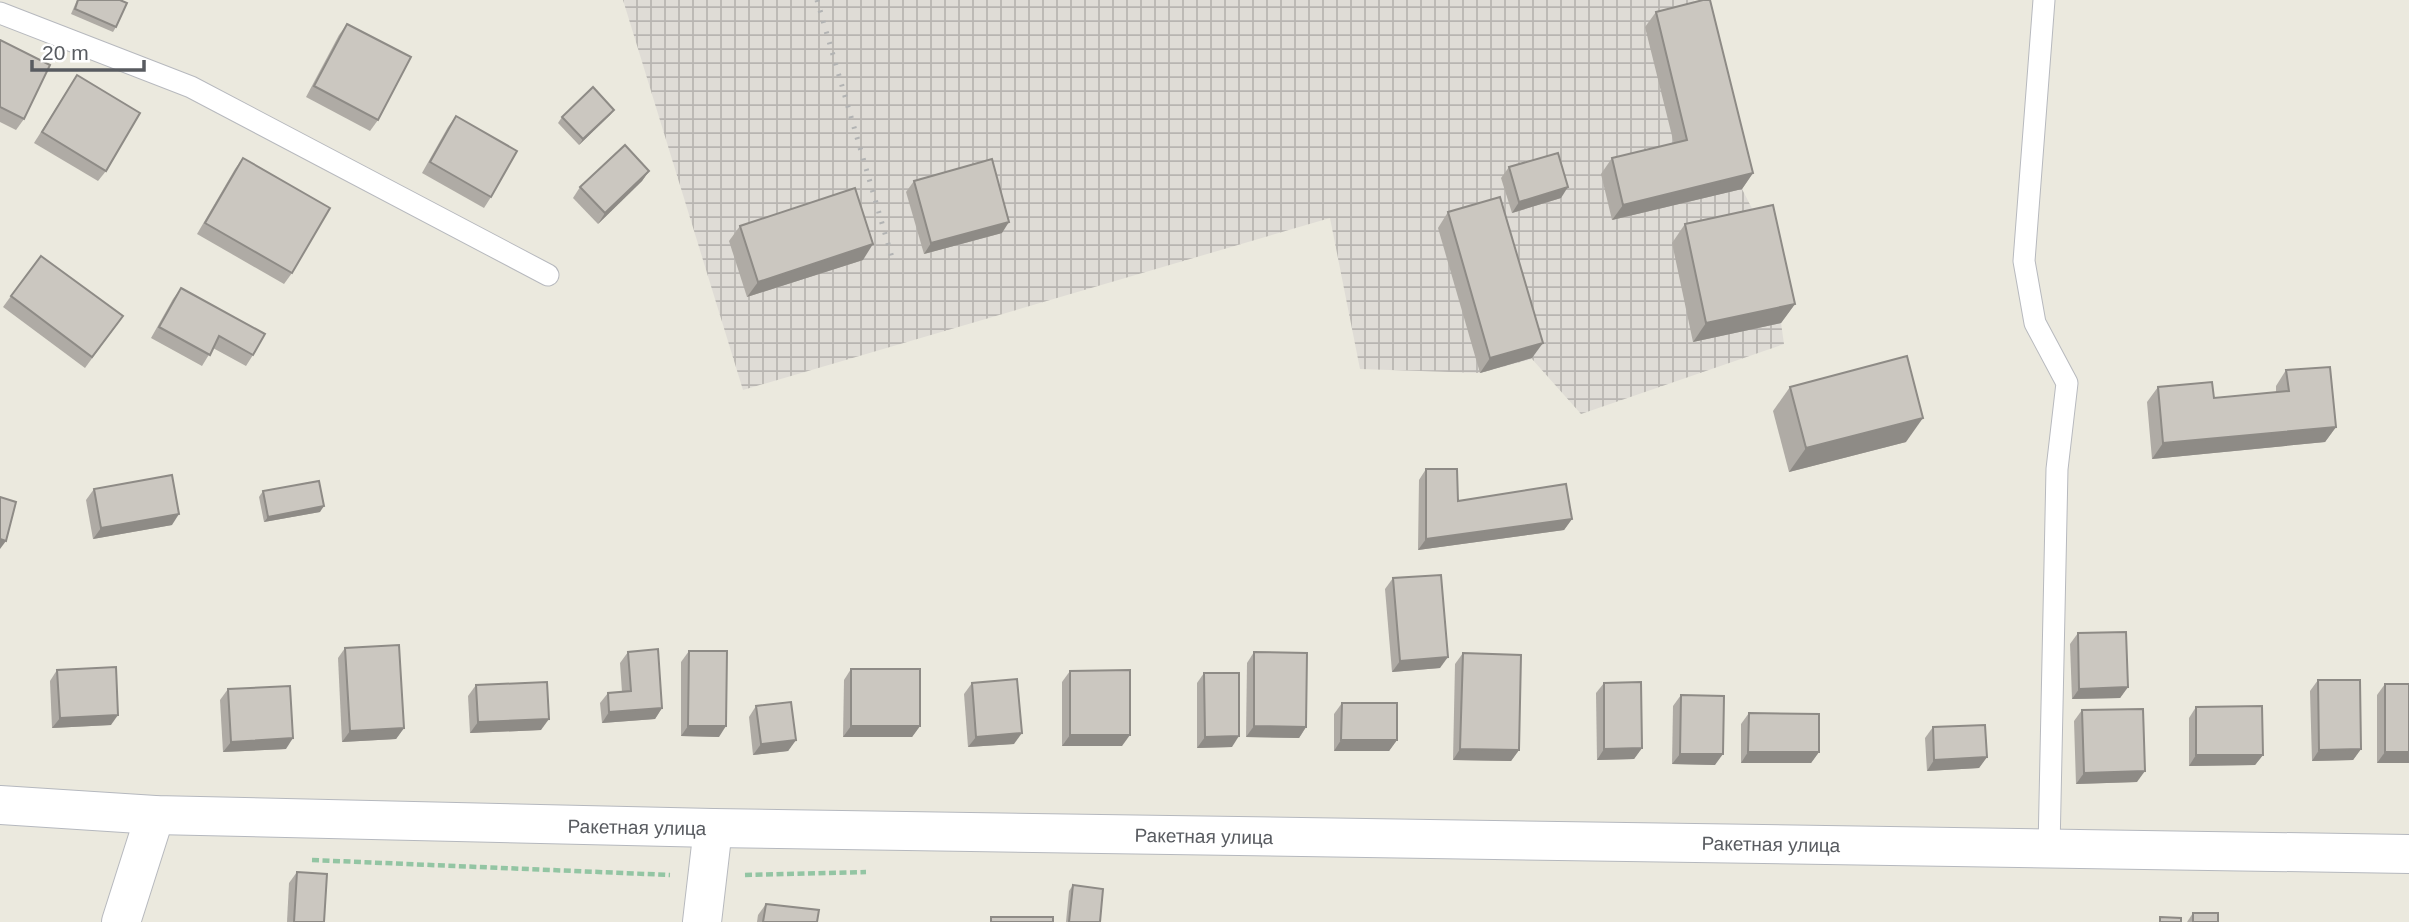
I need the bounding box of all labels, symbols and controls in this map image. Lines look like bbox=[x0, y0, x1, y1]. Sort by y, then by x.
scale bar bbox=[32, 28, 144, 72]
text: 20 m bbox=[42, 41, 89, 64]
street label: Ракетная улица bbox=[567, 816, 707, 839]
street label: Ракетная улица bbox=[1134, 825, 1274, 848]
street label: Ракетная улица bbox=[1701, 833, 1841, 856]

